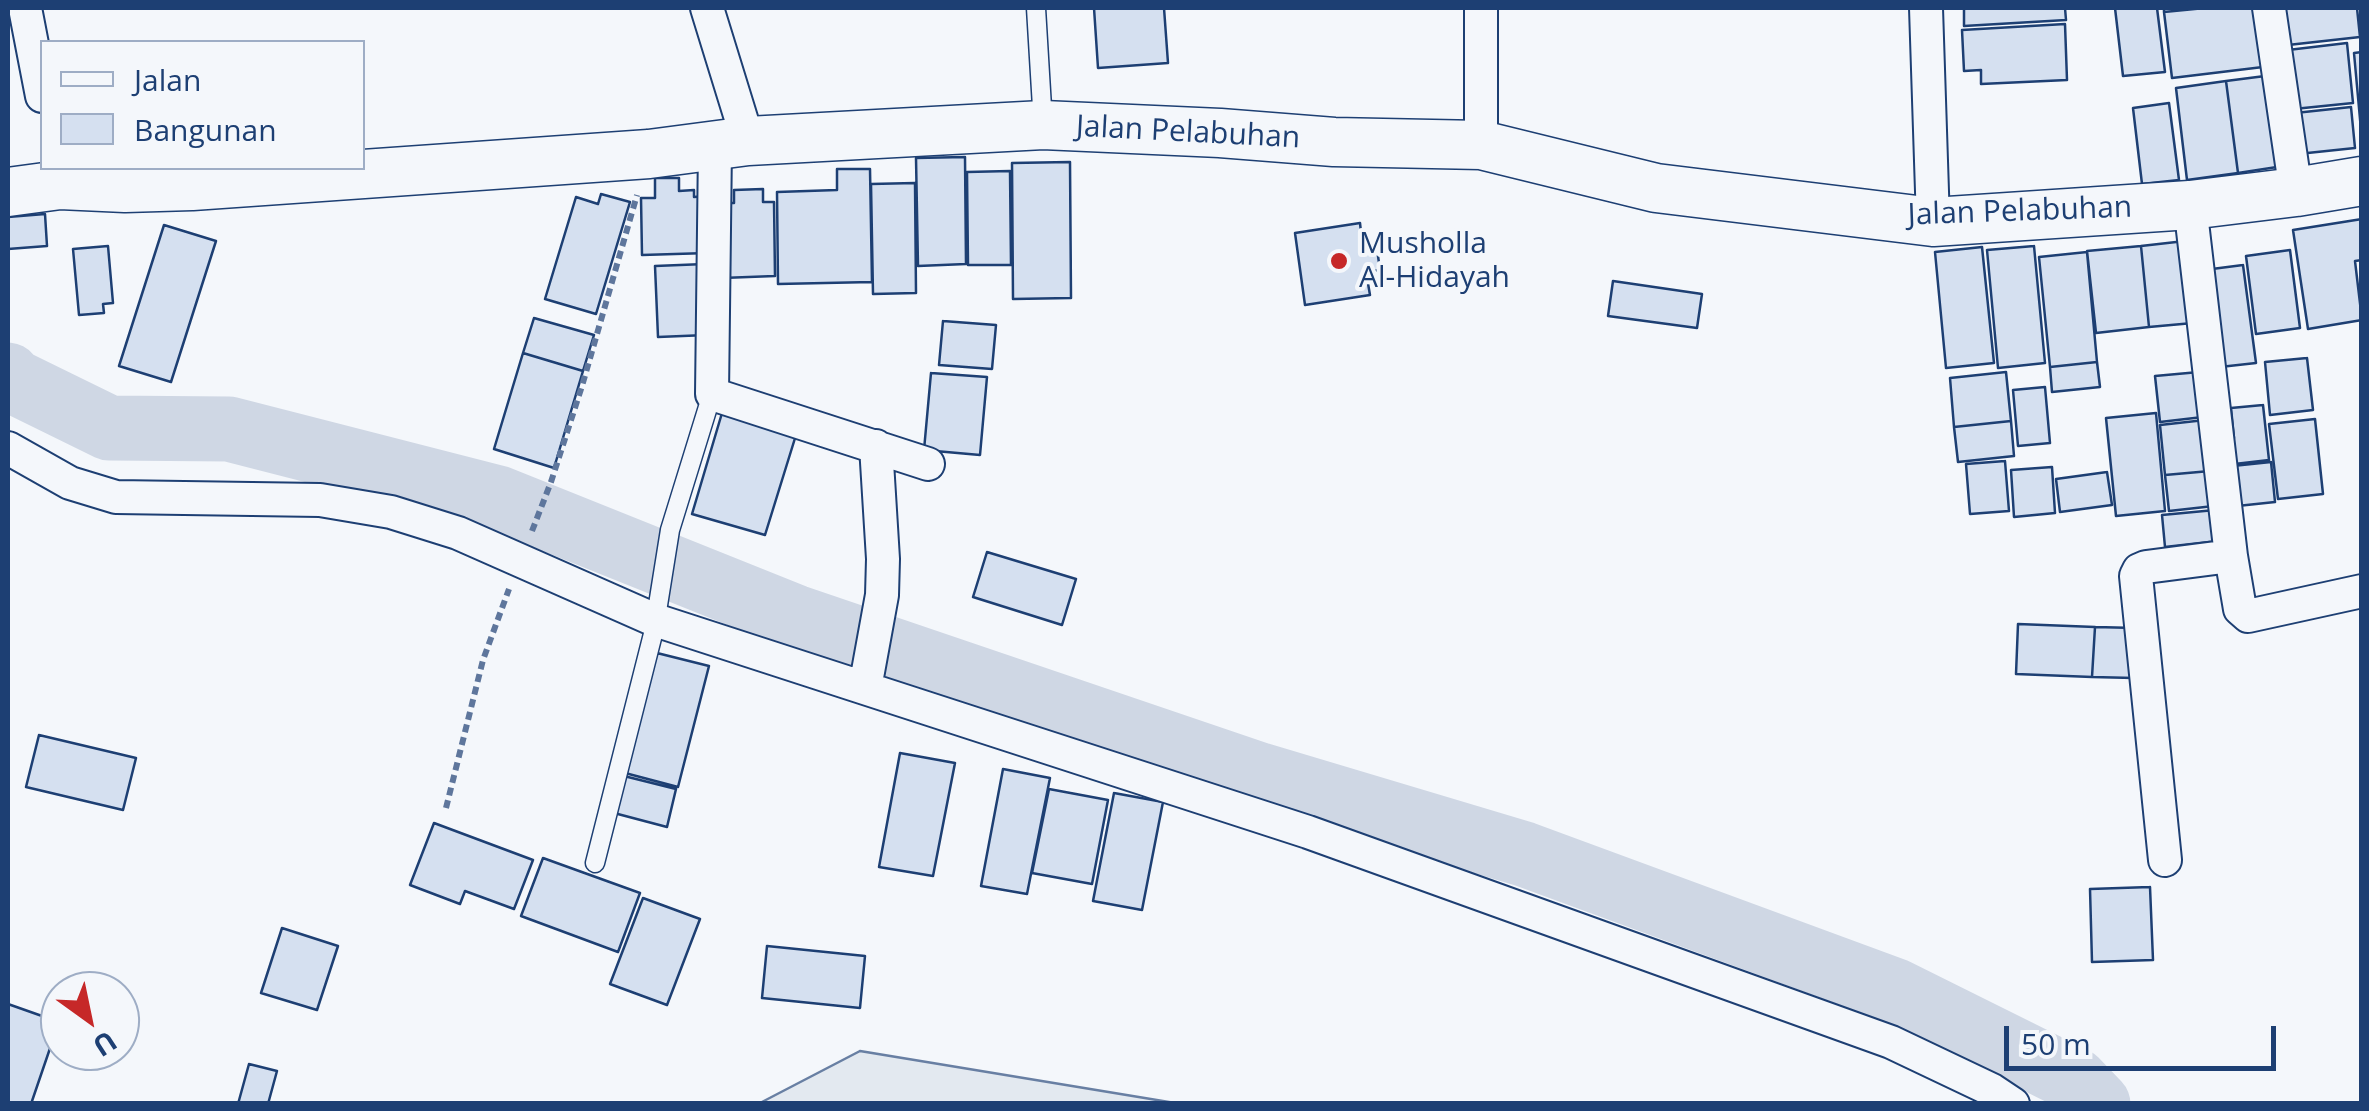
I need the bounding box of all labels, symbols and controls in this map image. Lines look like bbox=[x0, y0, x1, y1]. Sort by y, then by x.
legend bbox=[40, 40, 365, 170]
text: Jalan bbox=[134, 59, 201, 100]
text: Bangunan bbox=[134, 109, 277, 150]
street label: Jalan Pelabuhan bbox=[1075, 109, 1301, 157]
street label: Jalan Pelabuhan bbox=[1907, 190, 2133, 234]
place label: Musholla Al-Hidayah bbox=[1359, 226, 1510, 296]
marker: Musholla Al-Hidayah bbox=[1328, 250, 1350, 272]
north arrow bbox=[40, 971, 140, 1071]
scale bar bbox=[2009, 1006, 2282, 1068]
text: U bbox=[86, 1023, 124, 1066]
text: 50 m bbox=[2021, 1023, 2091, 1064]

